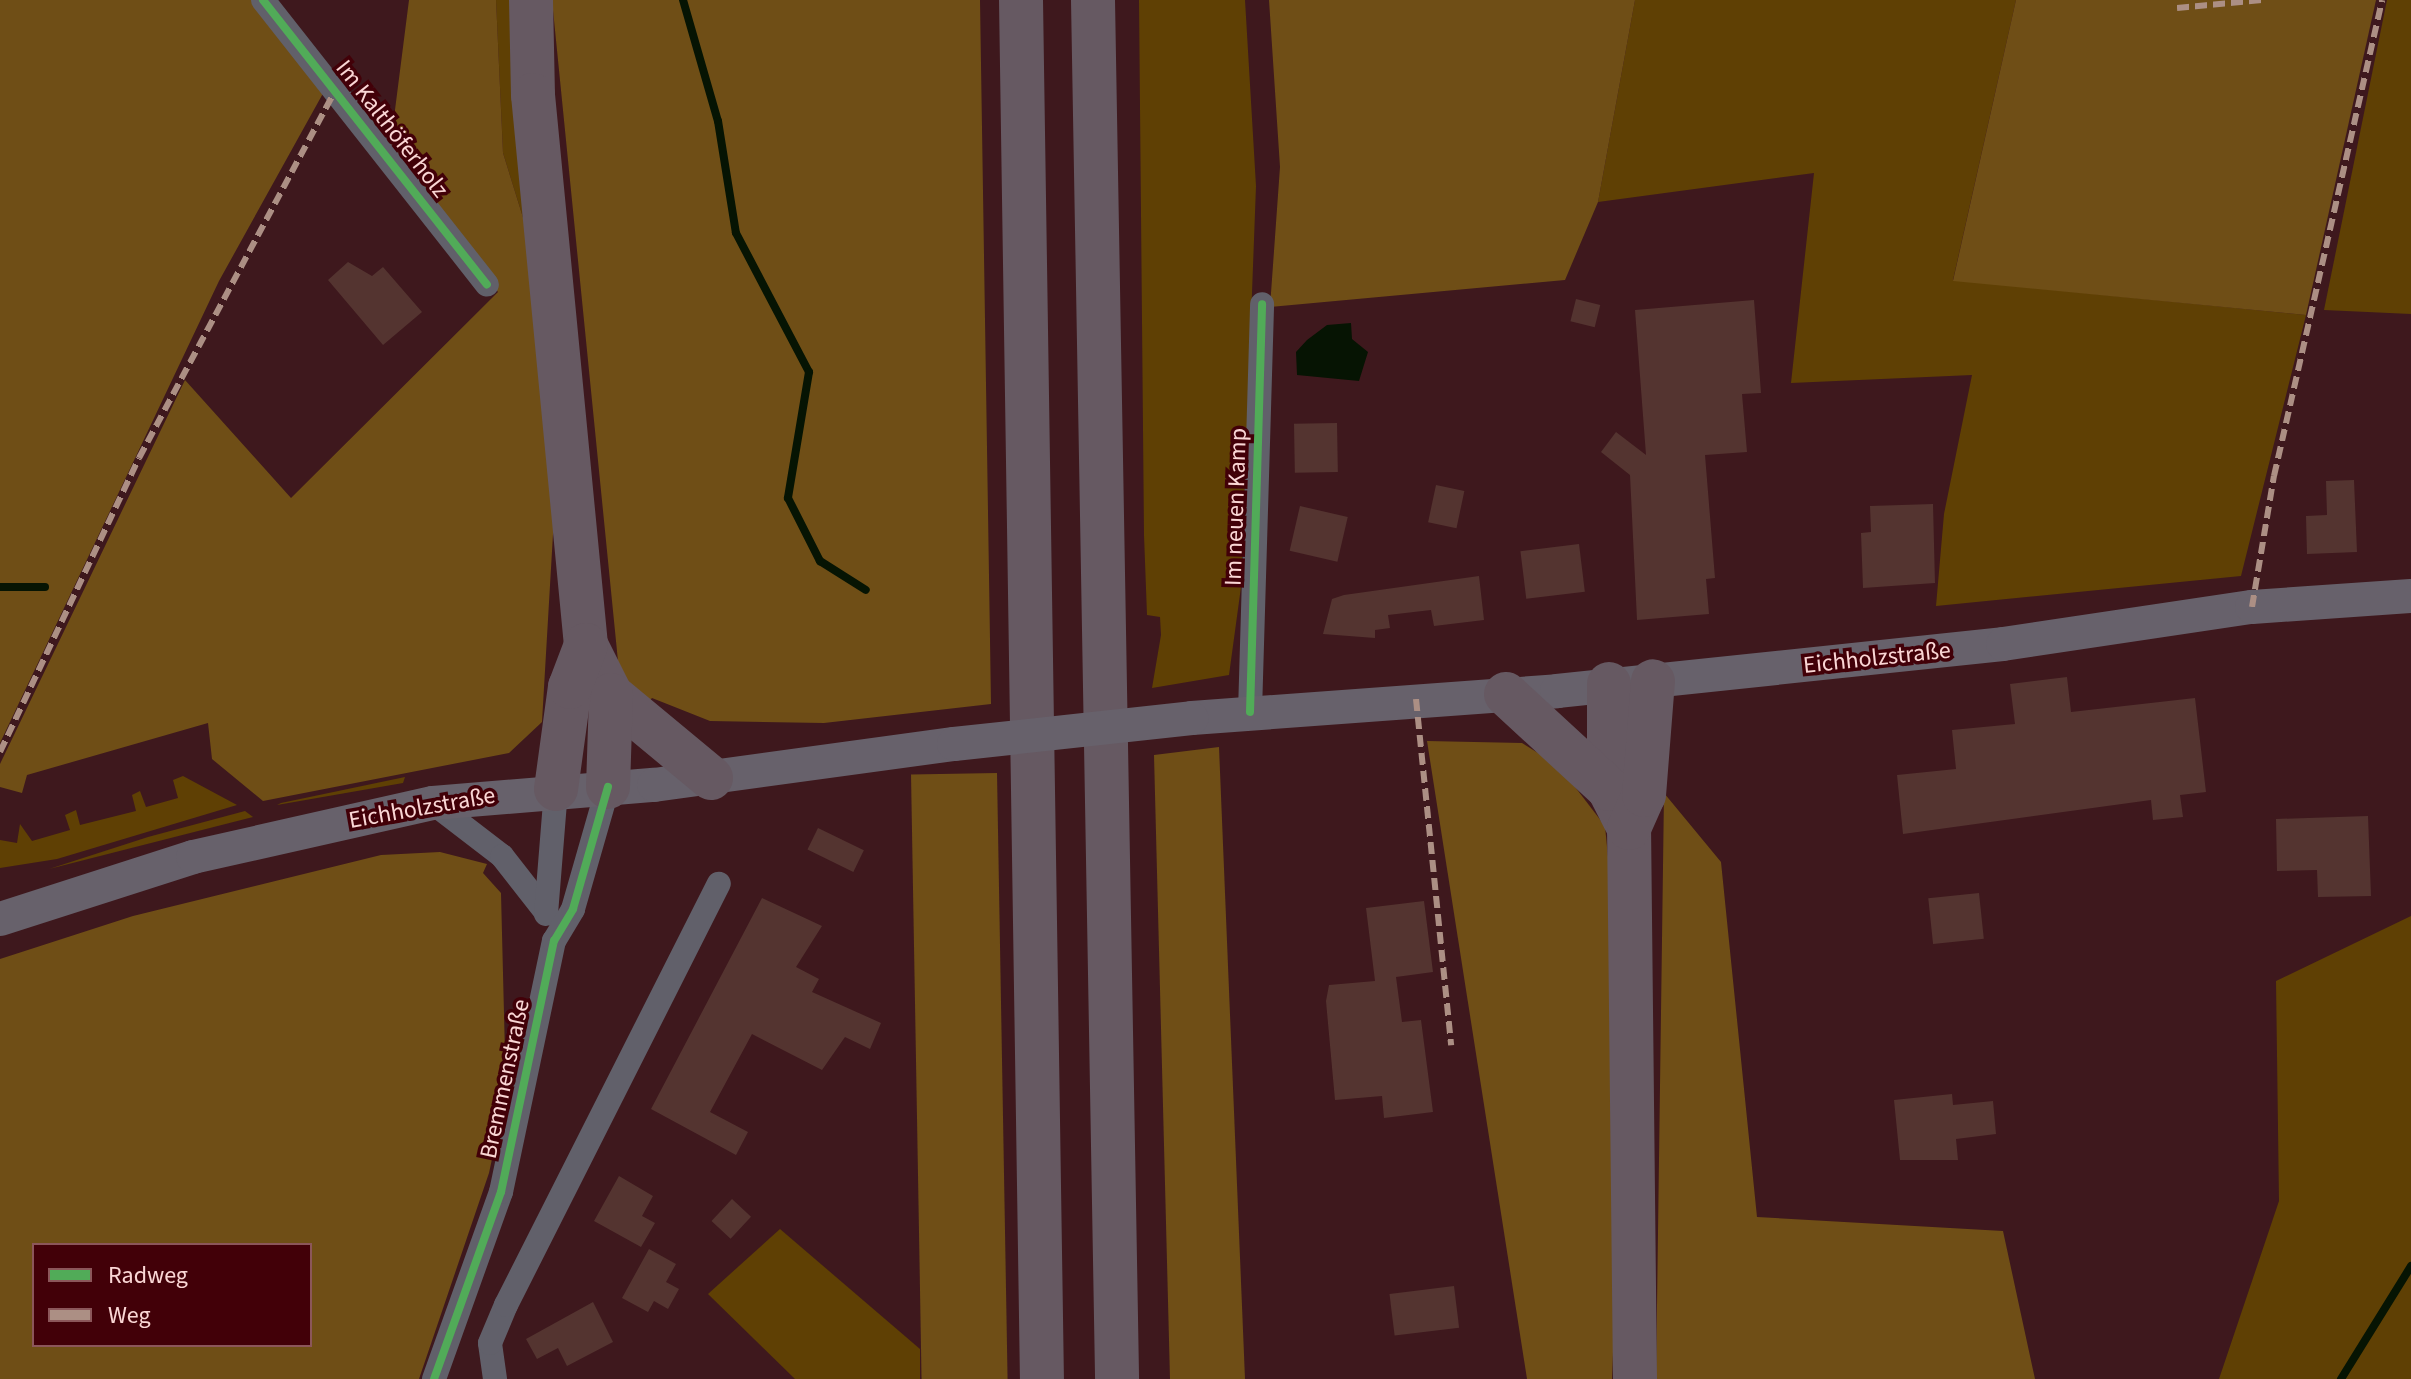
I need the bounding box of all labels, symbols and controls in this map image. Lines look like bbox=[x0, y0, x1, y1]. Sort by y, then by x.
street label: Im Kalthöferholz bbox=[329, 54, 455, 204]
street label: Im neuen Kamp bbox=[1219, 427, 1253, 587]
street label: Eichholzstraße bbox=[1802, 636, 1952, 680]
street label: Eichholzstraße bbox=[347, 781, 497, 835]
street label: Bremmenstraße bbox=[474, 997, 536, 1161]
legend bbox=[32, 1243, 312, 1347]
text: Radweg bbox=[108, 1258, 188, 1293]
text: Weg bbox=[108, 1298, 151, 1333]

